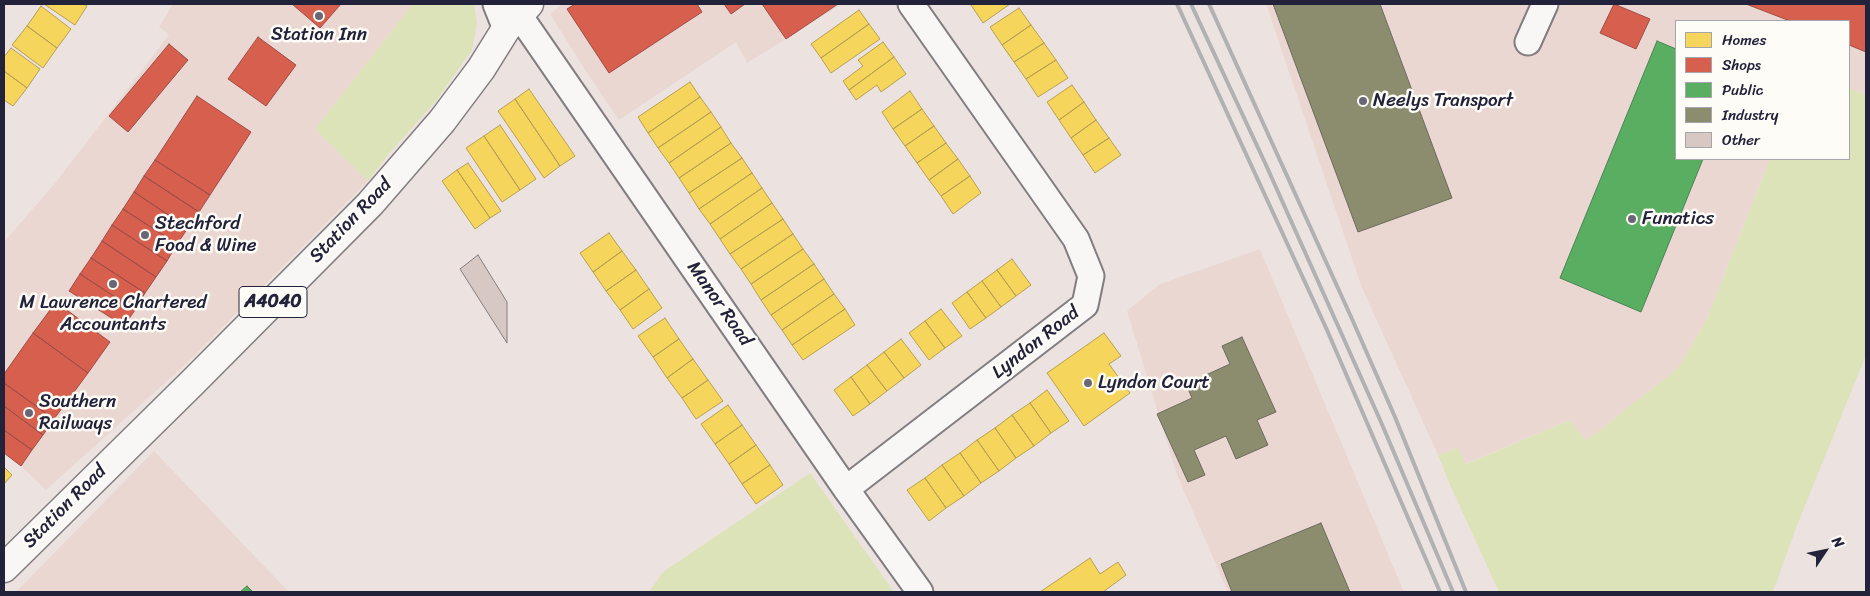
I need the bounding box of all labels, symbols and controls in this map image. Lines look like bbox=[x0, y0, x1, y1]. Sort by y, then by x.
marker: Station Inn bbox=[313, 10, 325, 22]
legend bbox=[1675, 20, 1850, 160]
place label: Station Inn bbox=[271, 24, 367, 46]
text: Homes bbox=[1722, 27, 1766, 53]
text: Shops bbox=[1722, 52, 1761, 78]
text: Public bbox=[1722, 77, 1763, 103]
place label: Neelys Transport bbox=[1373, 90, 1513, 112]
marker: Neelys Transport bbox=[1357, 95, 1369, 107]
text: Industry bbox=[1722, 102, 1779, 128]
text: Other bbox=[1722, 127, 1760, 153]
street label: Station Road bbox=[305, 174, 397, 268]
place label: Funatics bbox=[1642, 208, 1714, 230]
place label: Stechford Food & Wine bbox=[155, 213, 256, 257]
marker: Funatics bbox=[1626, 213, 1638, 225]
marker: Stechford Food & Wine bbox=[139, 229, 151, 241]
street label: Manor Road bbox=[681, 257, 757, 351]
marker: M Lawrence Chartered Accountants bbox=[107, 278, 119, 290]
road number: A4040 bbox=[239, 286, 307, 318]
place label: M Lawrence Chartered Accountants bbox=[20, 292, 206, 336]
street label: Lyndon Road bbox=[988, 302, 1084, 384]
place label: Lyndon Court bbox=[1098, 372, 1210, 394]
marker: Lyndon Court bbox=[1082, 377, 1094, 389]
place label: Southern Railways bbox=[39, 391, 116, 435]
marker: Southern Railways bbox=[23, 407, 35, 419]
street label: Station Road bbox=[19, 461, 111, 553]
north arrow bbox=[1800, 526, 1850, 576]
text: N bbox=[1825, 531, 1851, 553]

